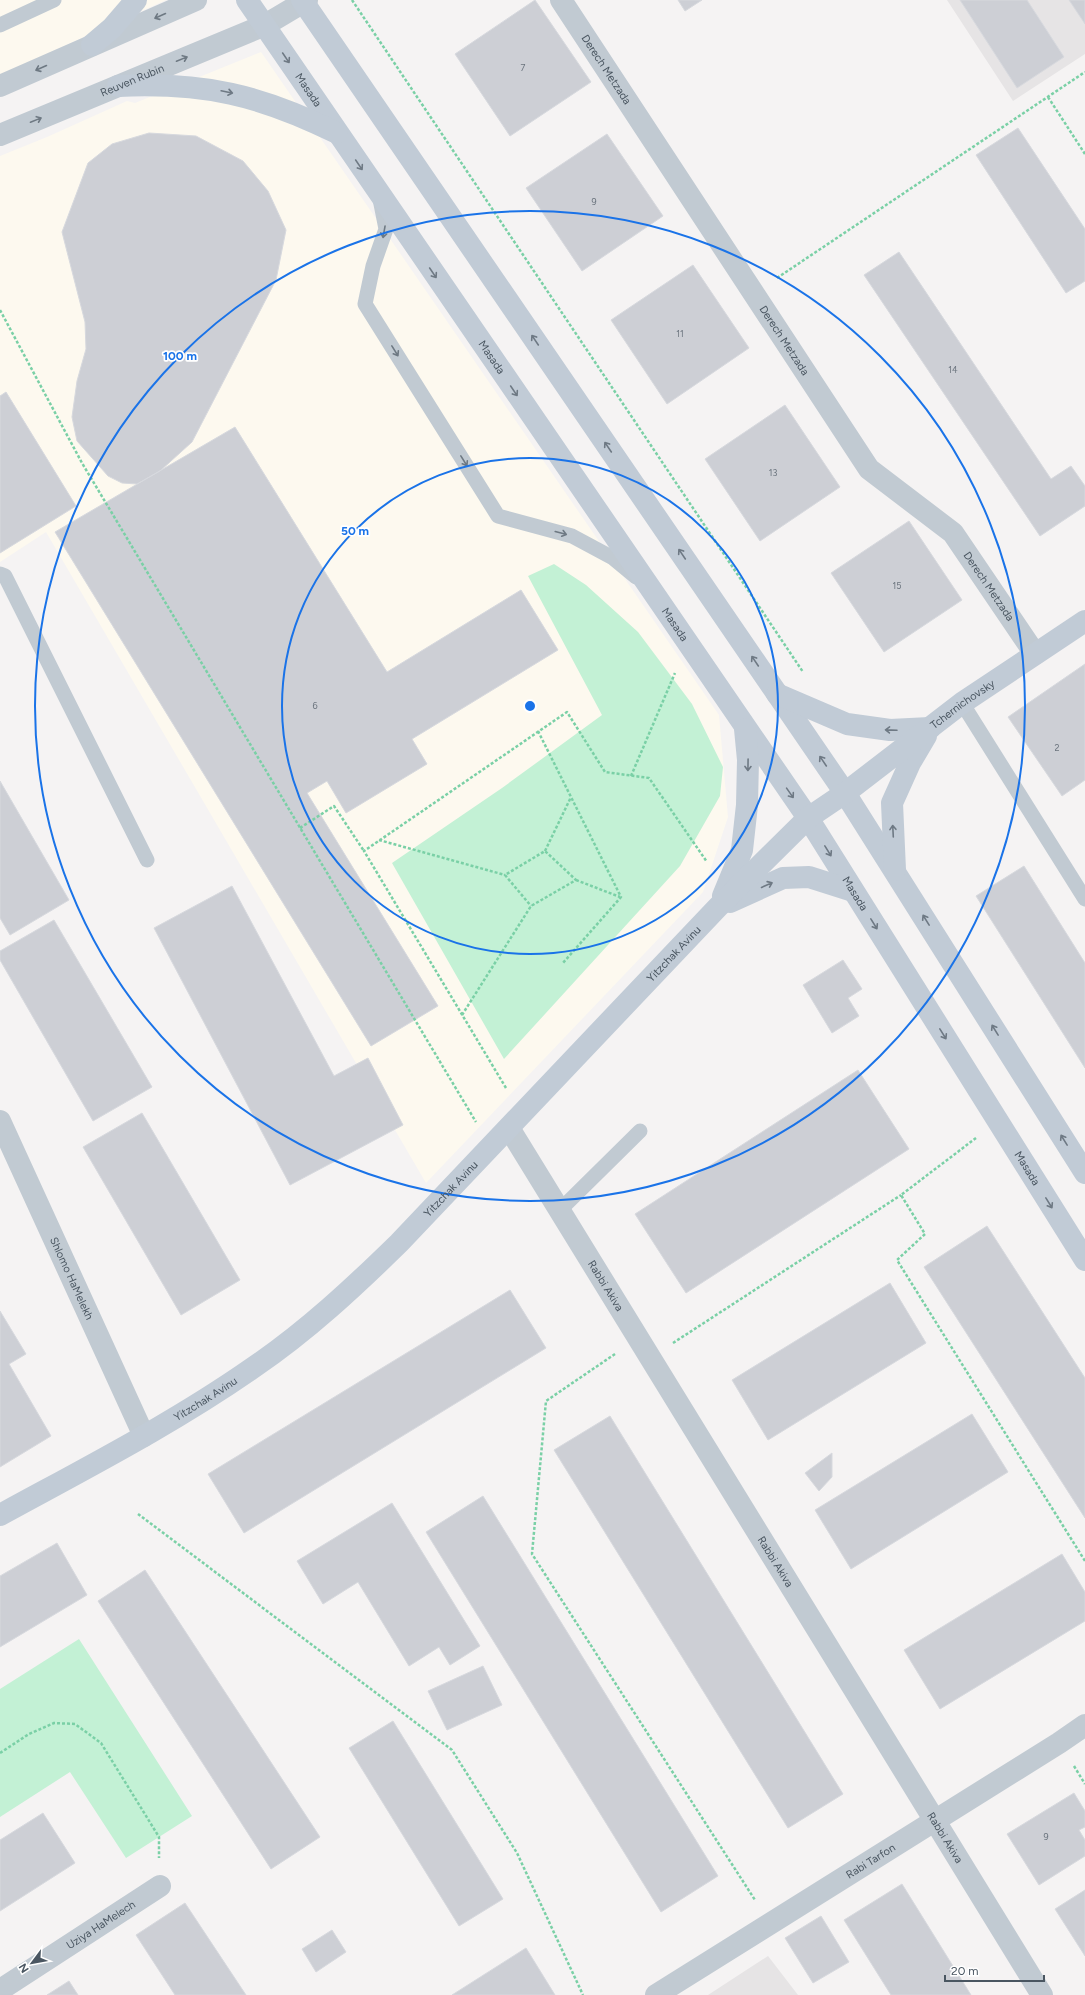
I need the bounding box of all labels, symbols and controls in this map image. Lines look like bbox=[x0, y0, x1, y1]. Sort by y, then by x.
one-way arrow bbox=[154, 12, 166, 20]
street label: Derech Metzada bbox=[579, 32, 634, 107]
one-way arrow bbox=[283, 52, 291, 64]
one-way arrow bbox=[176, 55, 188, 63]
street label: Reuven Rubin bbox=[99, 62, 166, 100]
house number: 7 bbox=[521, 62, 526, 73]
one-way arrow bbox=[35, 65, 47, 72]
street label: Masada bbox=[292, 71, 324, 109]
one-way arrow bbox=[220, 89, 233, 97]
one-way arrow bbox=[30, 115, 42, 123]
one-way arrow bbox=[356, 159, 364, 171]
house number: 9 bbox=[591, 196, 597, 207]
one-way arrow bbox=[380, 225, 388, 238]
one-way arrow bbox=[429, 267, 437, 278]
street label: Derech Metzada bbox=[756, 303, 812, 378]
house number: 11 bbox=[676, 328, 684, 339]
one-way arrow bbox=[531, 334, 539, 345]
street label: Masada bbox=[475, 338, 508, 377]
one-way arrow bbox=[391, 345, 399, 357]
text: 100 m bbox=[163, 349, 197, 363]
house number: 14 bbox=[948, 364, 958, 375]
one-way arrow bbox=[510, 385, 518, 396]
one-way arrow bbox=[604, 442, 612, 453]
one-way arrow bbox=[460, 455, 468, 467]
house number: 13 bbox=[769, 467, 777, 478]
text: 50 m bbox=[341, 524, 369, 538]
one-way arrow bbox=[554, 530, 567, 537]
one-way arrow bbox=[678, 549, 686, 560]
street label: Derech Metzada bbox=[961, 549, 1017, 624]
house number: 15 bbox=[893, 580, 901, 591]
street label: Masada bbox=[659, 605, 691, 644]
one-way arrow bbox=[751, 656, 759, 667]
street label: Tchernichovsky bbox=[928, 677, 998, 732]
centre of rings bbox=[523, 699, 537, 713]
house number: 6 bbox=[312, 700, 318, 711]
one-way arrow bbox=[885, 726, 898, 734]
house number: 2 bbox=[1054, 742, 1060, 753]
one-way arrow bbox=[819, 756, 827, 767]
one-way arrow bbox=[744, 758, 752, 771]
one-way arrow bbox=[786, 787, 794, 798]
one-way arrow bbox=[890, 825, 897, 838]
one-way arrow bbox=[825, 845, 833, 857]
street label: Masada bbox=[839, 874, 870, 913]
one-way arrow bbox=[760, 881, 772, 888]
one-way arrow bbox=[922, 914, 930, 926]
one-way arrow bbox=[870, 918, 878, 929]
street label: Yitzchak Avinu bbox=[644, 923, 704, 985]
one-way arrow bbox=[991, 1024, 999, 1036]
one-way arrow bbox=[939, 1028, 947, 1039]
one-way arrow bbox=[1060, 1134, 1068, 1146]
street label: Masada bbox=[1011, 1149, 1042, 1188]
street label: Yitzchak Avinu bbox=[421, 1158, 481, 1220]
one-way arrow bbox=[1046, 1197, 1054, 1209]
street label: Shlomo HaMelekh bbox=[47, 1235, 96, 1322]
street label: Rabbi Akiva bbox=[585, 1258, 626, 1314]
street label: Yitzchak Avinu bbox=[172, 1374, 240, 1424]
street label: Rabbi Akiva bbox=[755, 1534, 796, 1590]
street label: Rabbi Akiva bbox=[924, 1810, 965, 1866]
house number: 9 bbox=[1043, 1831, 1049, 1842]
street label: Rabi Tarfon bbox=[844, 1841, 898, 1882]
street label: Uziya HaMelech bbox=[64, 1898, 138, 1952]
north arrow bbox=[12, 1943, 52, 1983]
scale bar bbox=[945, 1957, 1044, 1983]
text: N bbox=[16, 1961, 32, 1975]
text: 20 m bbox=[951, 1964, 979, 1978]

